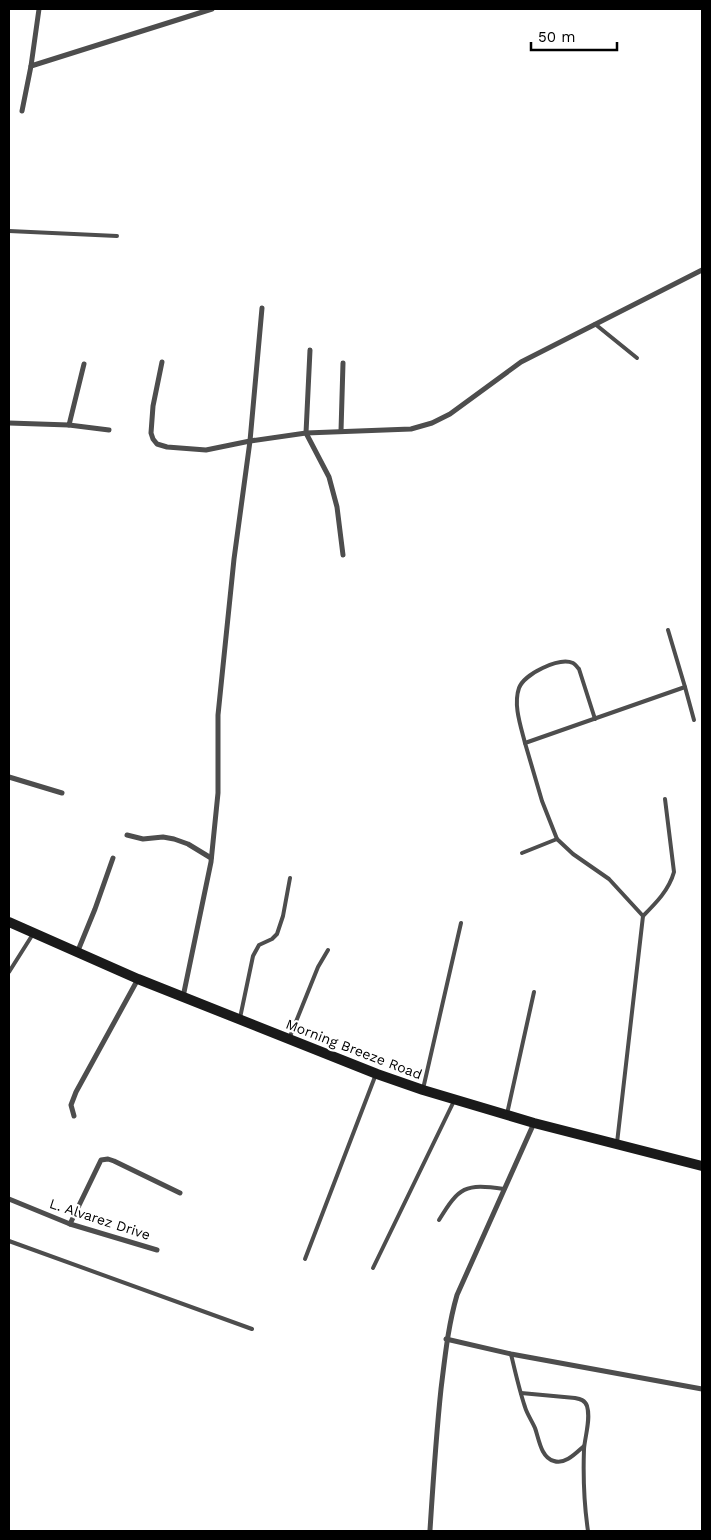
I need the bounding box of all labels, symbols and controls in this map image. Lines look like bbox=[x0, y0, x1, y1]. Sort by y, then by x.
scale bar bbox=[531, 20, 617, 52]
text: 50 m bbox=[538, 28, 575, 46]
street label: Morning Breeze Road bbox=[284, 1016, 424, 1082]
street label: L. Alvarez Drive bbox=[47, 1195, 153, 1243]

